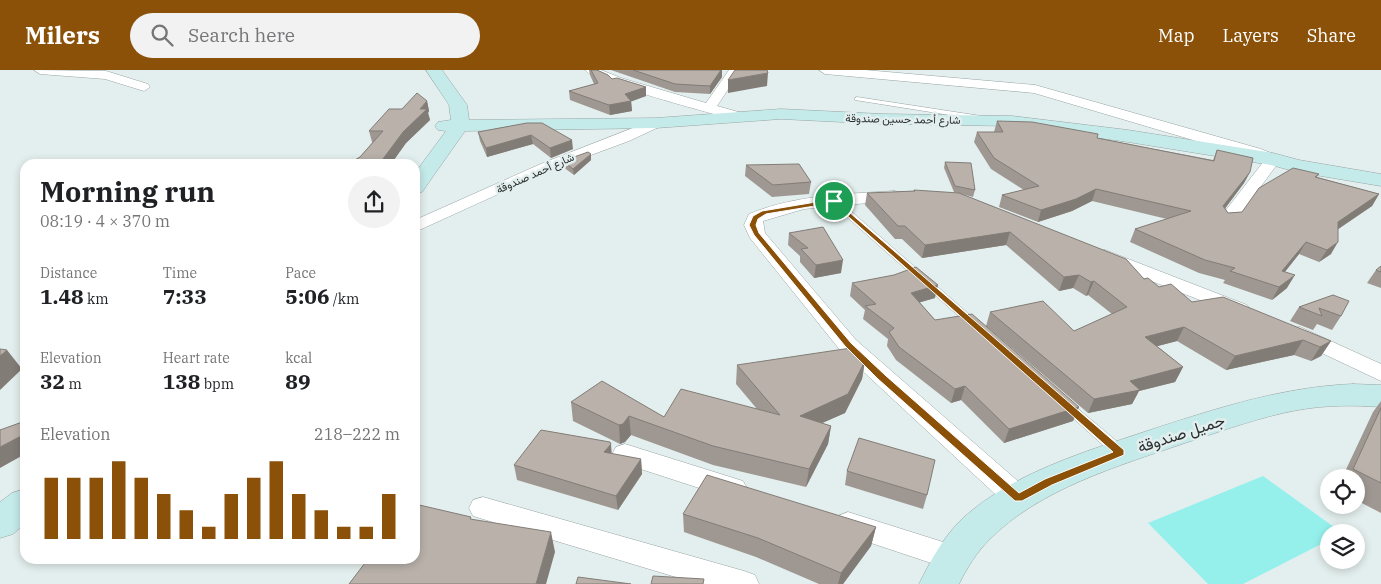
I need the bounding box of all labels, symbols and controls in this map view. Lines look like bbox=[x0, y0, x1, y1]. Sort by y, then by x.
search box bbox=[130, 13, 480, 58]
text: Milers bbox=[25, 19, 100, 51]
icon: search bbox=[148, 21, 176, 49]
text: Search here bbox=[188, 23, 295, 47]
text: Map bbox=[1158, 24, 1195, 47]
text: Layers bbox=[1223, 24, 1279, 47]
text: Share bbox=[1307, 24, 1356, 47]
street label: شارع أحمد حسين صندوقة bbox=[845, 111, 961, 128]
street label: شارع أحمد صندوقة bbox=[494, 149, 577, 197]
text: Morning run bbox=[40, 173, 215, 210]
button: share bbox=[348, 176, 400, 228]
pin bbox=[813, 180, 855, 222]
icon: arrive bbox=[820, 187, 848, 215]
text: 08:19 · 4 × 370 m bbox=[40, 211, 170, 231]
text: Distance bbox=[40, 264, 97, 282]
text: Time bbox=[163, 264, 197, 282]
text: Pace bbox=[285, 264, 316, 282]
text: 1.48 bbox=[40, 282, 84, 310]
text: 7:33 bbox=[163, 282, 207, 310]
text: 5:06 bbox=[285, 282, 330, 310]
text: km bbox=[84, 290, 109, 308]
text: /km bbox=[330, 290, 359, 308]
text: Elevation bbox=[40, 349, 102, 367]
text: Heart rate bbox=[163, 349, 230, 367]
text: kcal bbox=[285, 349, 312, 367]
text: 32 bbox=[40, 367, 65, 395]
text: 138 bbox=[163, 367, 200, 395]
text: 89 bbox=[285, 367, 311, 395]
text: m bbox=[65, 375, 82, 393]
text: bpm bbox=[200, 375, 234, 393]
street label: جميل صندوقة bbox=[1135, 409, 1228, 457]
text: Elevation bbox=[40, 424, 110, 444]
text: 218–222 m bbox=[314, 424, 400, 444]
map controls bbox=[1320, 469, 1365, 569]
button: locate bbox=[1320, 469, 1365, 514]
button: layers bbox=[1320, 524, 1365, 569]

